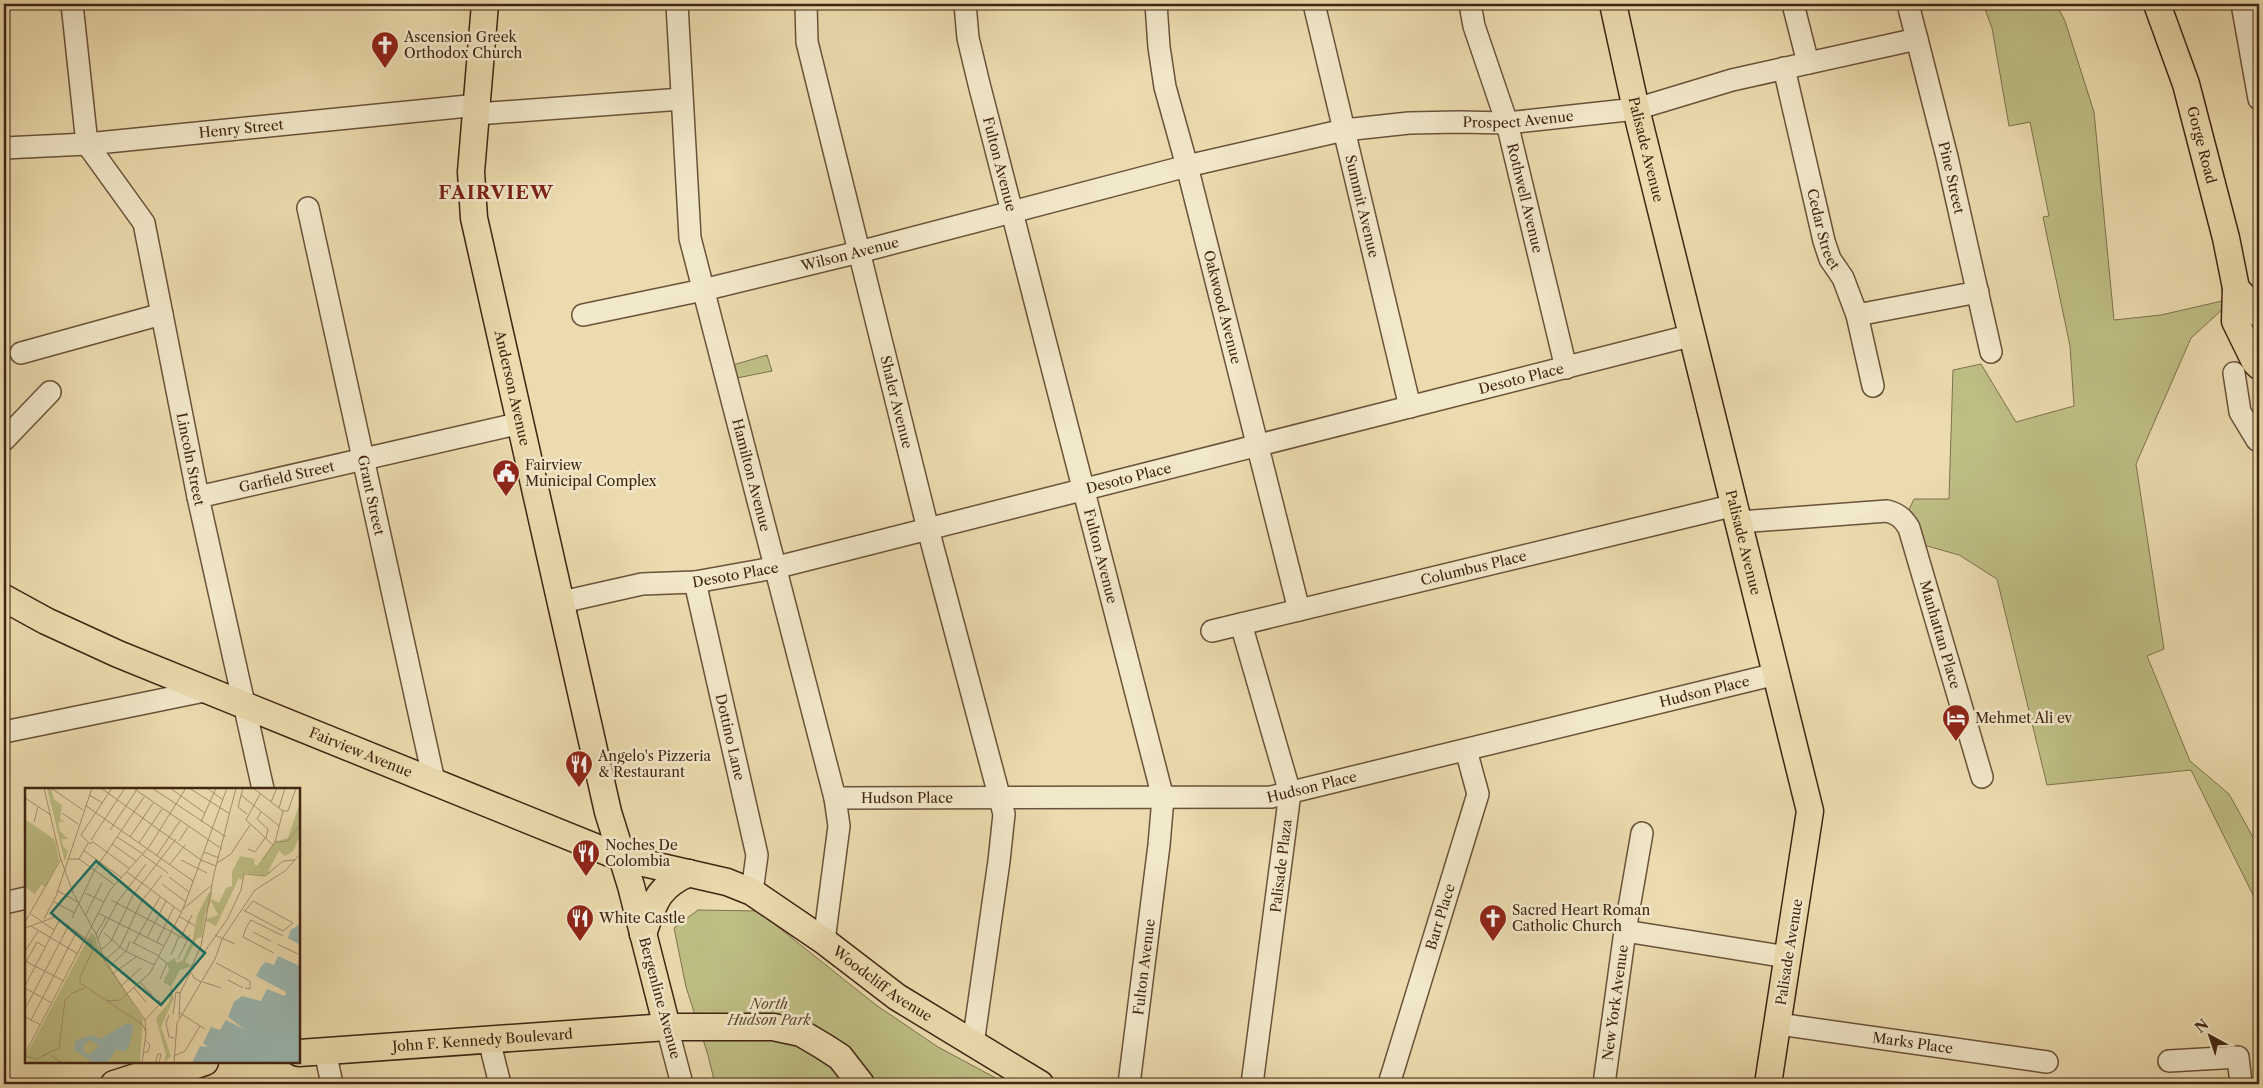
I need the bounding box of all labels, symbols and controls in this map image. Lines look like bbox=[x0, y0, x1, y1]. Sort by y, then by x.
place label: Ascension Greek Orthodox Church bbox=[403, 28, 522, 62]
church icon: Ascension Greek Orthodox Church bbox=[370, 30, 400, 69]
street label: Palisade Avenue bbox=[1625, 95, 1668, 204]
street label: Gorge Road bbox=[2183, 104, 2221, 186]
street label: Prospect Avenue bbox=[1462, 107, 1575, 132]
street label: Henry Street bbox=[198, 115, 284, 142]
street label: Fulton Avenue bbox=[979, 115, 1020, 213]
street label: Pine Street bbox=[1934, 140, 1969, 215]
street label: Rothwell Avenue bbox=[1503, 141, 1547, 255]
street label: Summit Avenue bbox=[1341, 153, 1383, 260]
district label: FAIRVIEW bbox=[438, 181, 554, 204]
street label: Cedar Street bbox=[1803, 187, 1844, 273]
street label: Wilson Avenue bbox=[798, 233, 901, 275]
street label: Oakwood Avenue bbox=[1200, 248, 1246, 366]
street label: Anderson Avenue bbox=[490, 328, 534, 448]
street label: Shaler Avenue bbox=[876, 354, 917, 451]
street label: Desoto Place bbox=[1477, 359, 1566, 398]
street label: Lincoln Street bbox=[173, 411, 209, 508]
street label: Hamilton Avenue bbox=[728, 416, 775, 533]
street label: Grant Street bbox=[354, 453, 389, 537]
place label: Fairview Municipal Complex bbox=[525, 456, 658, 490]
street label: Garfield Street bbox=[237, 457, 336, 496]
public building icon: Fairview Municipal Complex bbox=[491, 458, 521, 497]
street label: Desoto Place bbox=[1084, 459, 1173, 498]
street label: Palisade Avenue bbox=[1722, 488, 1765, 597]
street label: Fulton Avenue bbox=[1080, 507, 1122, 606]
street label: Columbus Place bbox=[1419, 547, 1528, 589]
street label: Desoto Place bbox=[691, 558, 781, 591]
street label: Manhattan Place bbox=[1916, 578, 1965, 691]
street label: Hudson Place bbox=[1657, 672, 1751, 711]
street label: Dottino Lane bbox=[712, 692, 749, 782]
hotel icon: Mehmet Ali ev bbox=[1941, 703, 1971, 742]
place label: Mehmet Ali ev bbox=[1975, 709, 2073, 727]
street label: Fairview Avenue bbox=[307, 723, 415, 781]
place label: Angelo's Pizzeria & Restaurant bbox=[597, 747, 712, 781]
restaurant icon: Angelo's Pizzeria & Restaurant bbox=[564, 749, 594, 788]
street label: Hudson Place bbox=[1265, 767, 1359, 807]
inset map bbox=[25, 788, 300, 1063]
street label: Hudson Place bbox=[861, 789, 953, 807]
street label: Palisade Plaza bbox=[1266, 818, 1296, 914]
place label: Noches De Colombia bbox=[605, 836, 678, 870]
restaurant icon: Noches De Colombia bbox=[571, 838, 601, 877]
street label: Barr Place bbox=[1422, 881, 1459, 952]
street label: Palisade Avenue bbox=[1772, 897, 1806, 1007]
place label: Sacred Heart Roman Catholic Church bbox=[1512, 901, 1650, 935]
restaurant icon: White Castle bbox=[565, 903, 595, 942]
church icon: Sacred Heart Roman Catholic Church bbox=[1478, 903, 1508, 942]
place label: White Castle bbox=[598, 909, 686, 927]
street label: Fulton Avenue bbox=[1129, 918, 1159, 1016]
street label: Bergenline Avenue bbox=[635, 935, 685, 1061]
street label: Woodcliff Avenue bbox=[828, 941, 936, 1025]
street label: New York Avenue bbox=[1598, 944, 1632, 1062]
park label: North Hudson Park bbox=[726, 995, 812, 1029]
north arrow bbox=[2186, 1010, 2236, 1060]
text: N bbox=[2191, 1015, 2212, 1037]
street label: John F. Kennedy Boulevard bbox=[390, 1025, 574, 1056]
street label: Marks Place bbox=[1871, 1028, 1954, 1058]

